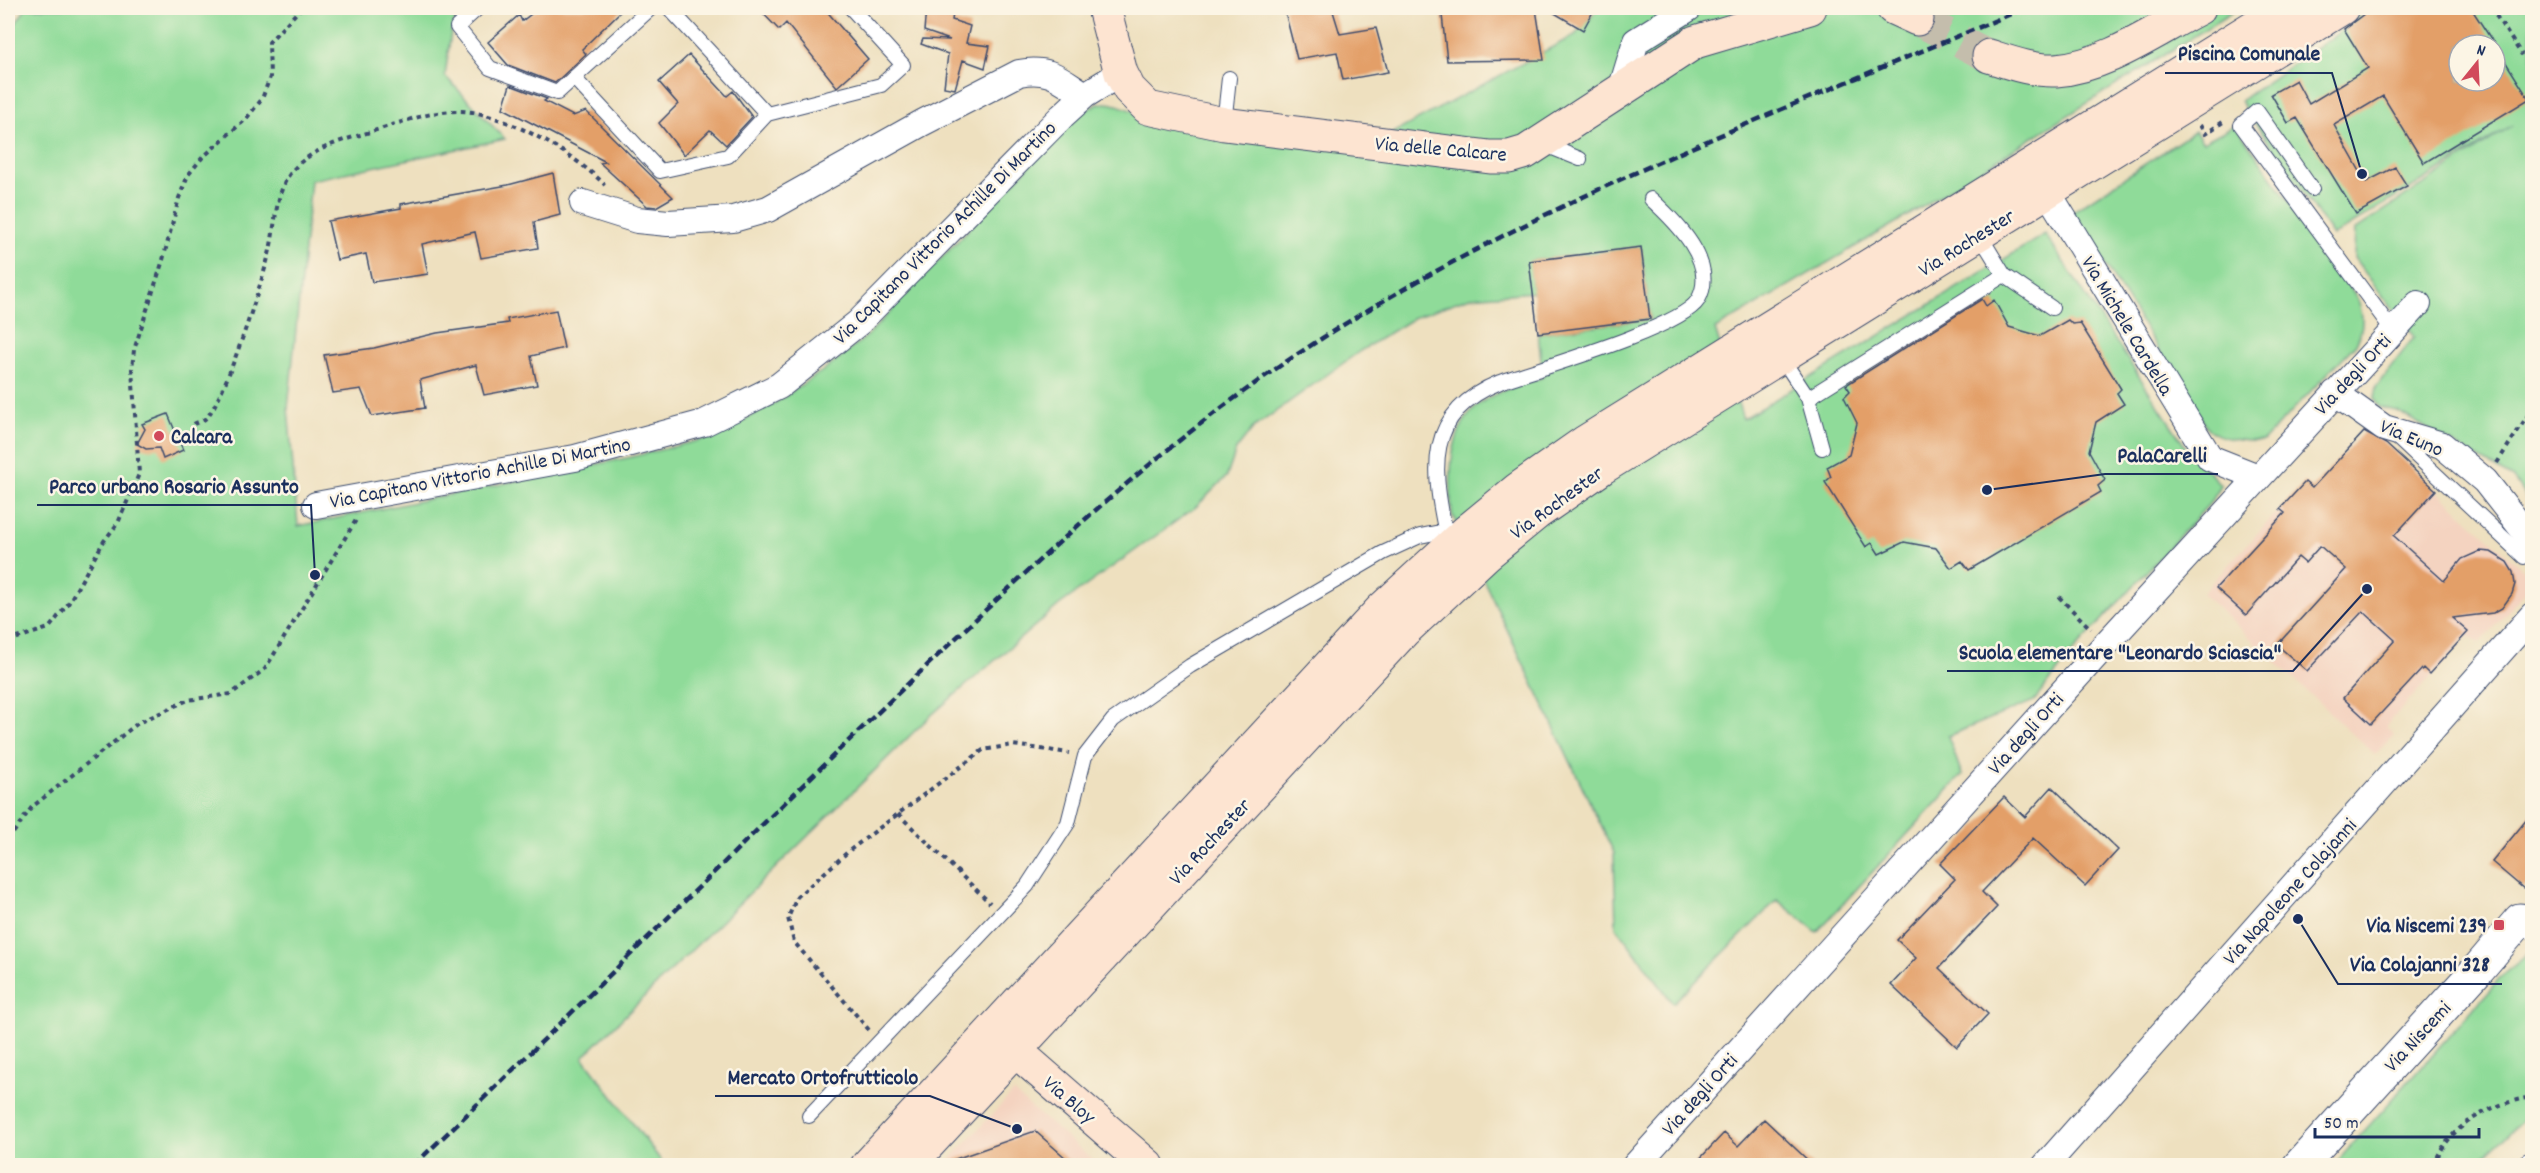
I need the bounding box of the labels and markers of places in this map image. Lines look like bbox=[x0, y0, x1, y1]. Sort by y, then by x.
callout: Piscina Comunale bbox=[2165, 33, 2332, 73]
place label: Calcara bbox=[171, 424, 233, 454]
marker: Calcara bbox=[152, 429, 166, 443]
callout: PalaCarelli bbox=[2105, 434, 2218, 474]
callout: Parco urbano Rosario Assunto bbox=[37, 465, 311, 505]
callout: Scuola elementare "Leonardo Sciascia" bbox=[1947, 631, 2293, 671]
place label: Via Niscemi 239 bbox=[2366, 913, 2487, 943]
marker: Via Niscemi 239 bbox=[2492, 918, 2506, 932]
callout: Via Colajanni 328 bbox=[2338, 944, 2502, 984]
callout: Mercato Ortofrutticolo bbox=[715, 1056, 930, 1096]

